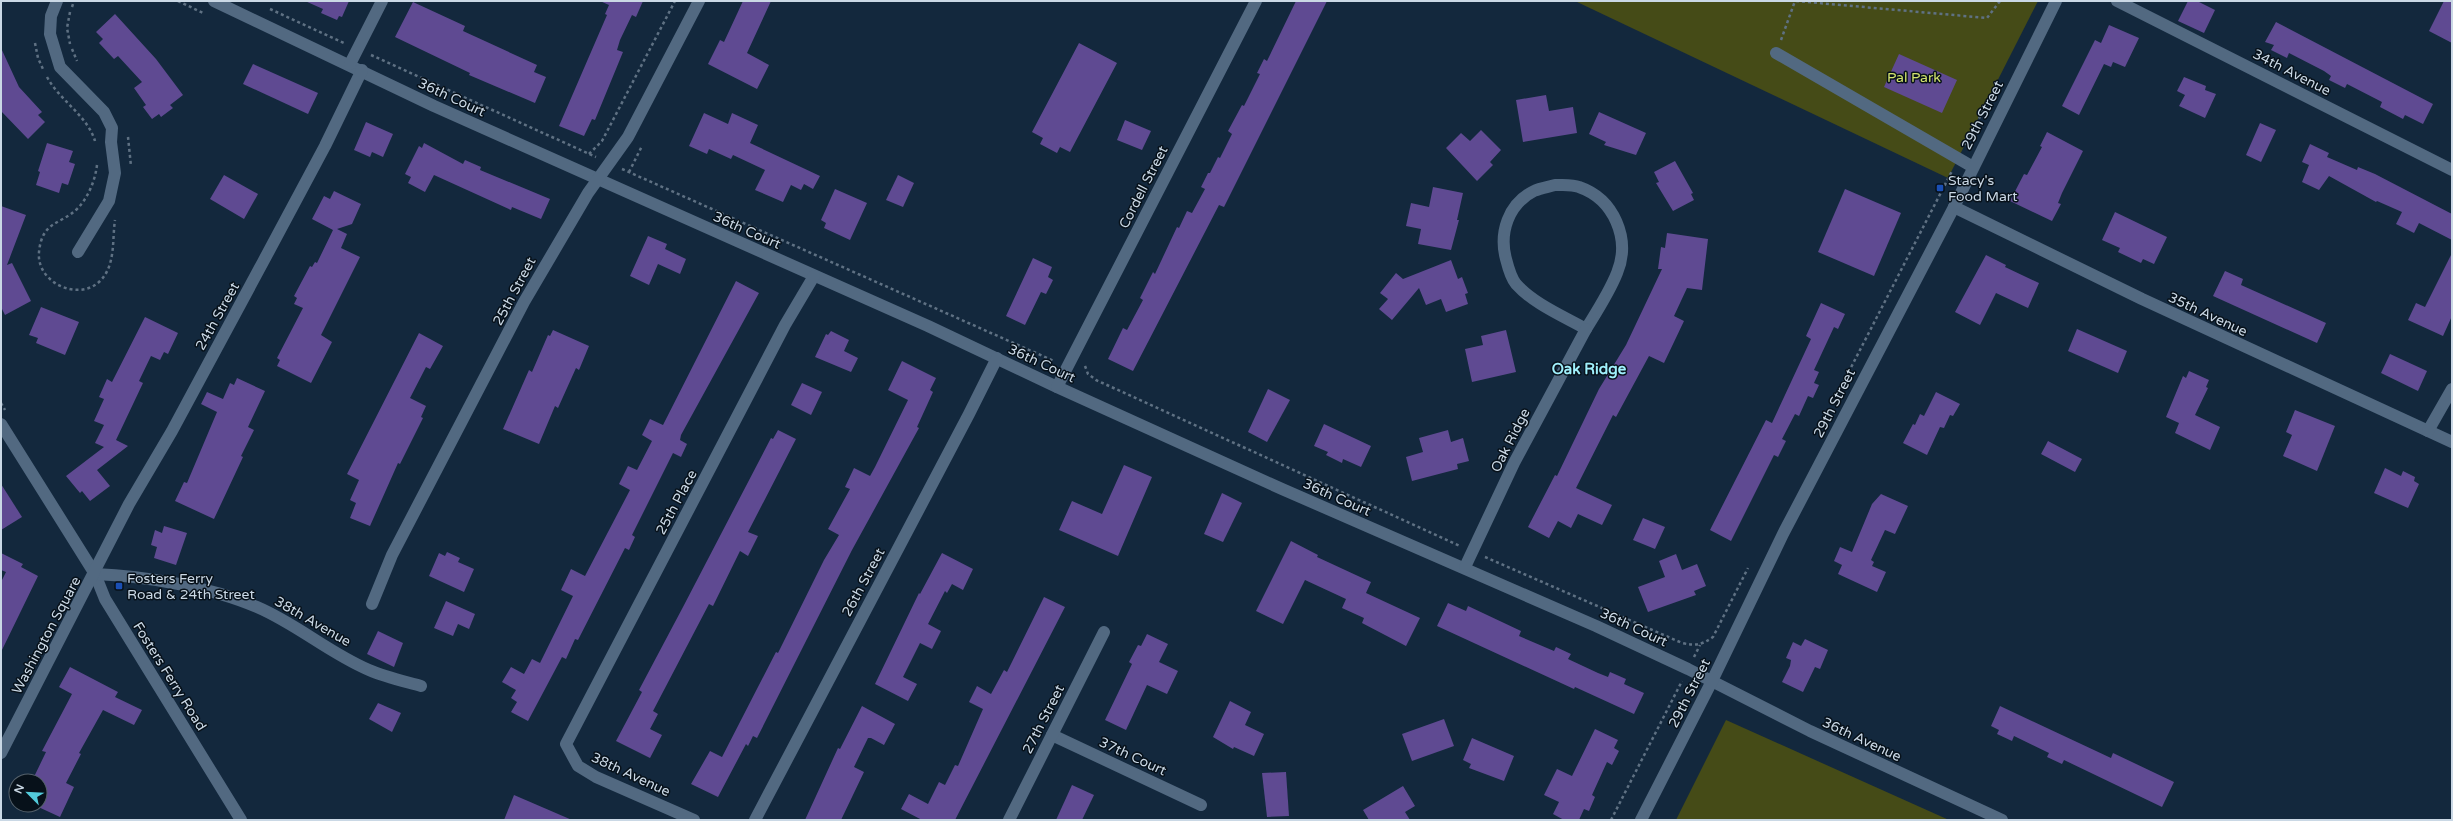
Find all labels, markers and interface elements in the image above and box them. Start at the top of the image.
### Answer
street label: 34th Avenue [2250,46,2334,99]
park label: Pal Park [1887,69,1941,86]
street label: 36th Court [415,74,489,121]
street label: 29th Street [1958,77,2007,153]
street label: Cordell Street [1115,142,1172,231]
place label: Stacy's Food Mart [1948,172,2018,205]
marker: Stacy's Food Mart [1935,183,1945,193]
street label: 36th Court [710,208,784,253]
street label: 25th Street [489,254,540,328]
street label: 24th Street [192,279,243,353]
street label: 35th Avenue [2166,289,2250,340]
street label: 36th Court [1005,340,1079,387]
district label: Oak Ridge [1552,360,1627,379]
street label: 29th Street [1810,365,1859,441]
street label: Oak Ridge [1487,405,1534,475]
street label: 25th Place [652,467,701,538]
street label: 36th Court [1300,475,1374,520]
street label: 26th Street [838,545,889,619]
place label: Fosters Ferry Road & 24th Street [127,570,255,603]
street label: Washington Square [8,574,85,697]
marker: Fosters Ferry Road & 24th Street [114,581,124,591]
street label: 38th Avenue [272,593,354,650]
street label: 36th Court [1597,604,1671,651]
street label: Fosters Ferry Road [129,619,210,734]
street label: 29th Street [1665,655,1714,731]
street label: 27th Street [1019,681,1068,757]
street label: 36th Avenue [1820,714,1904,765]
street label: 37th Court [1096,733,1170,780]
street label: 38th Avenue [589,749,673,800]
north arrow [8,773,48,813]
text: N [12,782,27,796]

